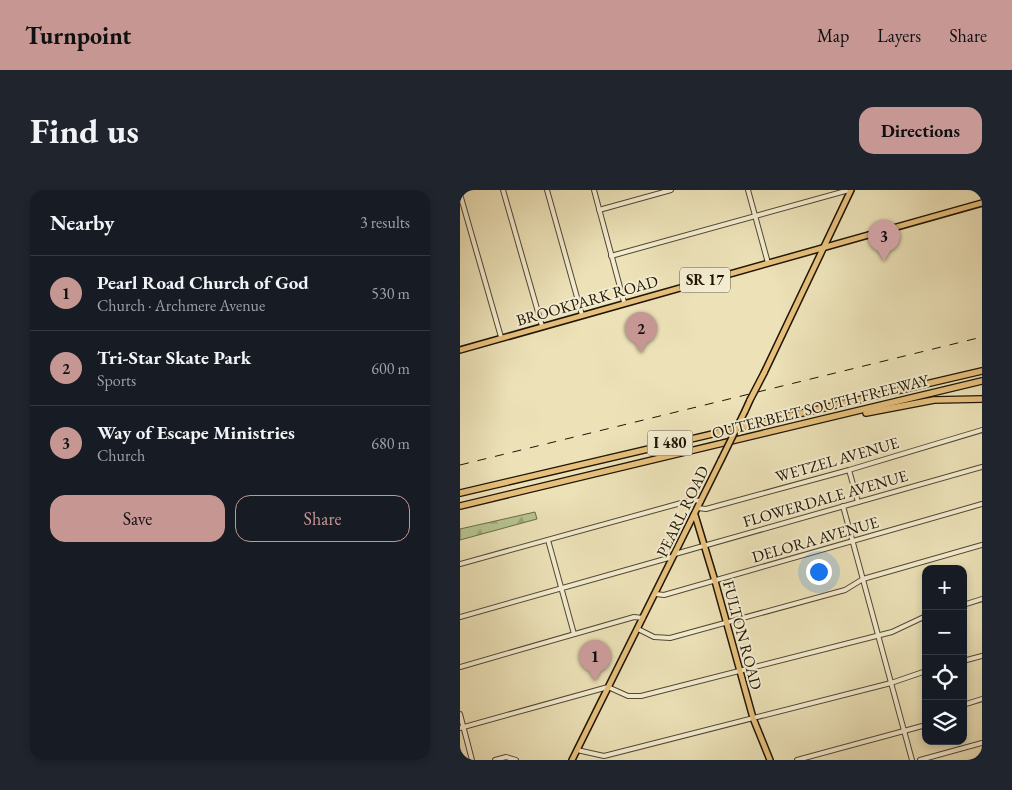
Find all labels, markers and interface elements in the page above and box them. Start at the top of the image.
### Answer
text: Turnpoint [25,20,131,51]
text: Map [817,24,849,47]
text: Layers [877,24,921,47]
text: Share [949,24,987,47]
button: Directions [859,107,982,154]
text: Find us [30,108,139,153]
text: Nearby [50,209,114,236]
text: 3 results [360,212,410,233]
pin: 3 [868,220,900,261]
road number: SR 17 [680,268,730,292]
text: Pearl Road Church of God [97,270,309,295]
street label: BROOKPARK ROAD [514,270,660,331]
text: 1 [62,283,70,304]
text: 530 m [371,283,410,304]
text: Church · Archmere Avenue [97,295,265,316]
pin: 2 [625,312,657,353]
text: Tri-Star Skate Park [97,345,251,370]
text: 2 [62,358,70,379]
text: 600 m [371,358,410,379]
street label: OUTERBELT SOUTH FREEWAY [710,369,931,444]
text: Sports [97,370,136,391]
text: Way of Escape Ministries [97,420,295,445]
road number: I 480 [648,430,692,456]
street label: WETZEL AVENUE [773,432,901,487]
text: 3 [62,433,70,454]
text: 680 m [371,433,410,454]
text: Church [97,445,145,466]
street label: PEARL ROAD [651,462,714,560]
street label: FLOWERDALE AVENUE [740,465,910,532]
button: Save [50,495,225,542]
button: Share [235,495,410,542]
street label: DELORA AVENUE [749,511,881,568]
your location [806,559,832,585]
map controls [922,565,967,745]
button: + [922,565,967,610]
street label: FULTON ROAD [718,578,767,692]
button: − [922,610,967,655]
pin: 1 [579,640,611,681]
button: locate [922,655,967,700]
button: layers [922,700,967,745]

